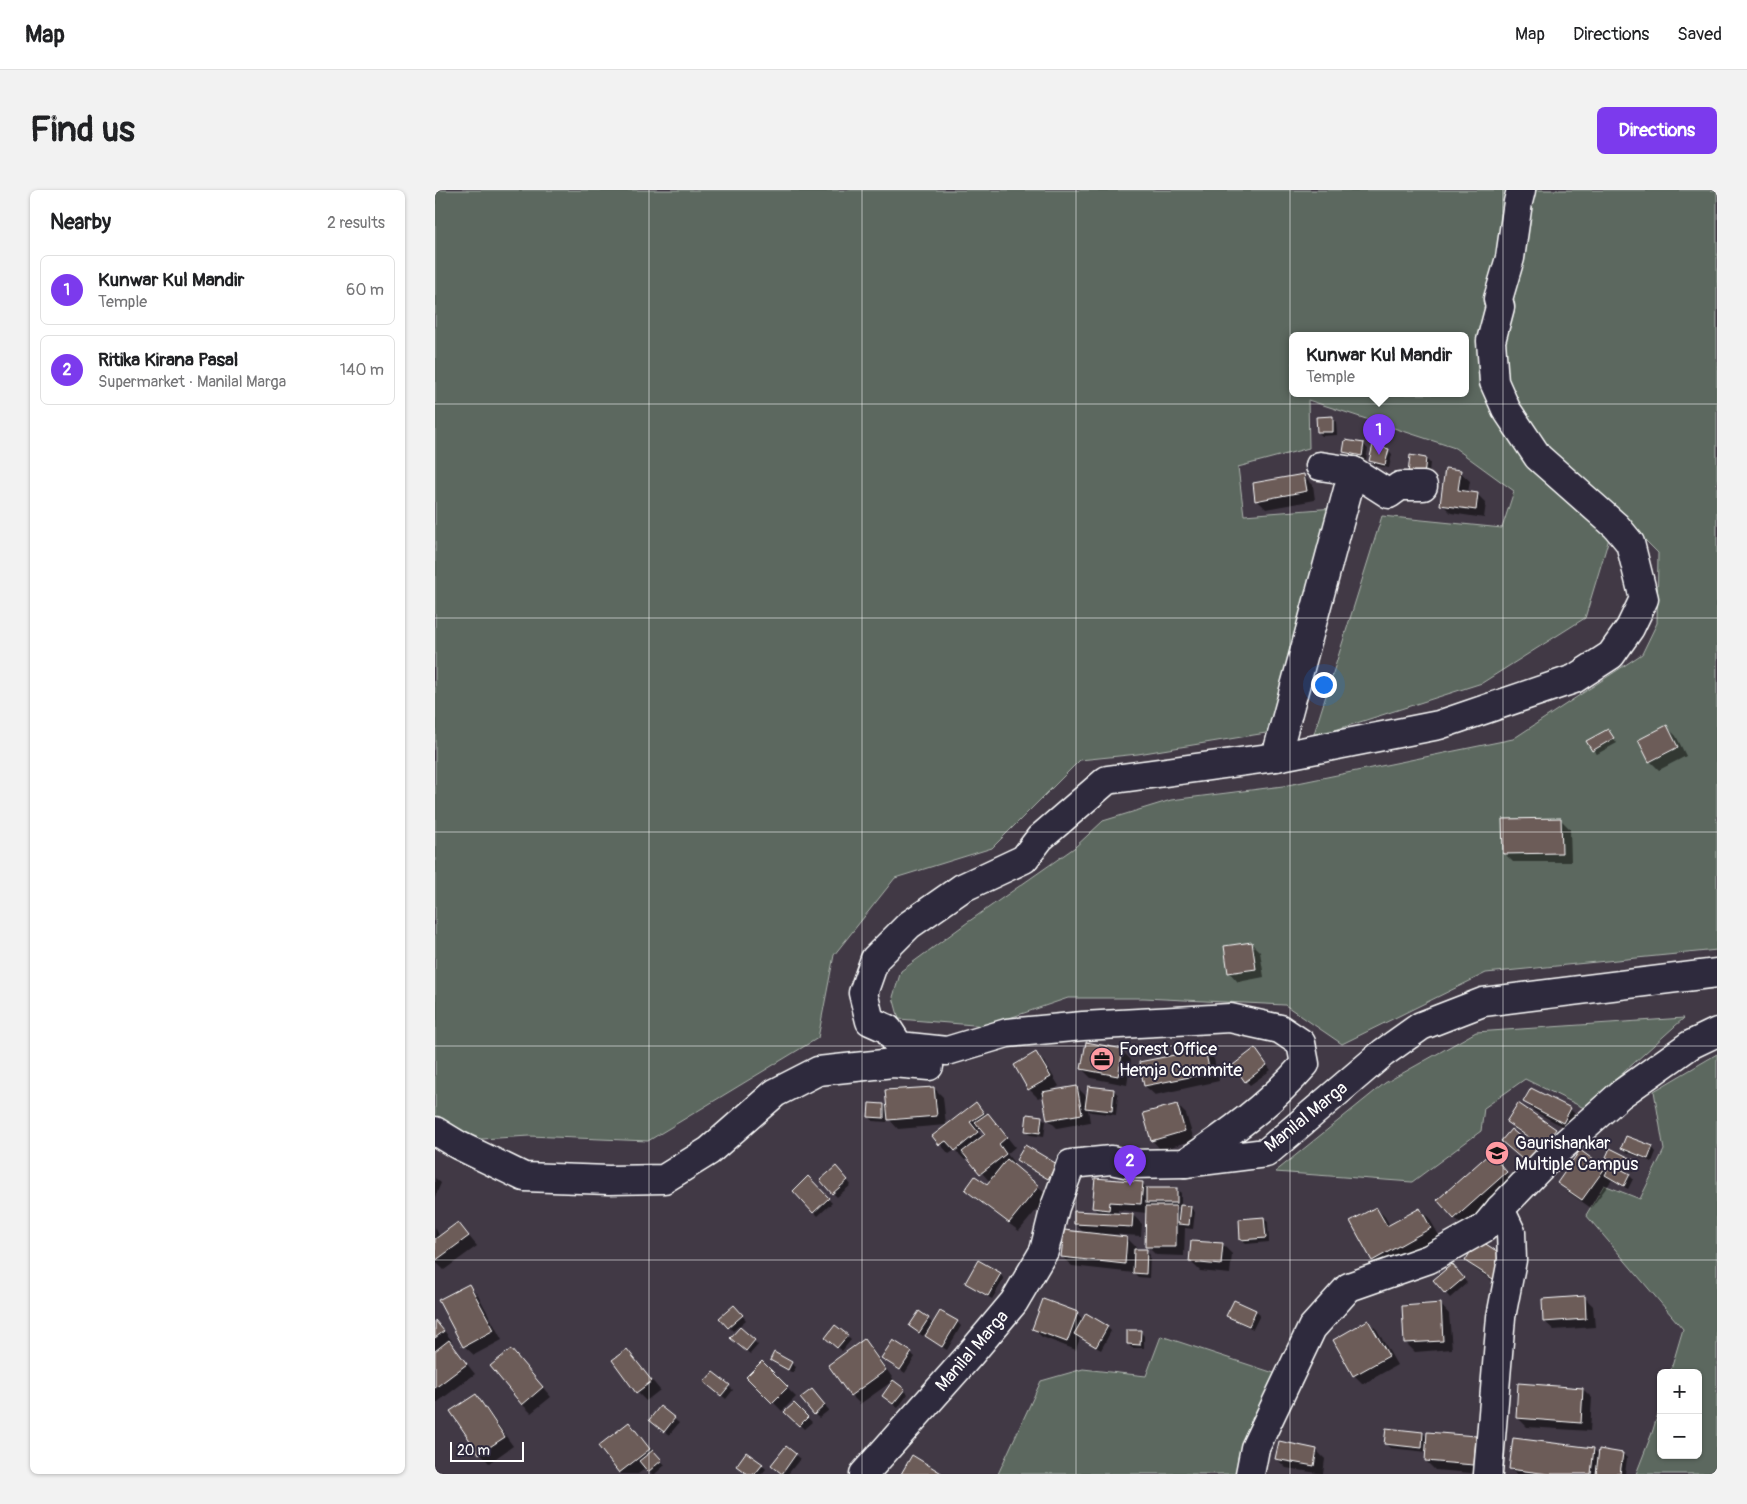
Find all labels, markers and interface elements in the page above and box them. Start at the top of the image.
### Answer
text: Map [25,20,65,49]
text: Map [1515,23,1545,46]
text: Directions [1573,23,1649,46]
text: Saved [1677,23,1722,46]
button: Directions [1597,107,1717,154]
text: Find us [30,108,135,152]
text: Nearby [50,209,111,236]
text: 2 results [327,213,385,233]
text: Kunwar Kul Mandir [98,268,244,292]
text: 1 [64,280,70,300]
text: 60 m [346,280,384,300]
text: Temple [98,292,147,312]
popup [1289,332,1469,397]
text: Kunwar Kul Mandir [1306,343,1452,367]
text: Ritika Kirana Pasal [98,348,238,372]
text: 2 [63,360,71,380]
text: 140 m [340,360,384,380]
text: Temple [1306,367,1355,387]
text: Supermarket · Manilal Marga [98,372,286,392]
pin: 1 [1363,414,1395,455]
your location [1311,672,1337,698]
place label: Forest Office Hemja Commite [1119,1038,1242,1082]
office icon: Forest Office Hemja Commite [1089,1046,1115,1072]
street label: Manilal Marga [1260,1077,1352,1157]
place label: Gaurishankar Multiple Campus [1515,1132,1638,1176]
school or university icon: Gaurishankar Multiple Campus [1484,1140,1510,1166]
pin: 2 [1114,1145,1146,1186]
street label: Manilal Marga [930,1306,1014,1396]
map controls [1657,1369,1702,1459]
button: + [1657,1369,1702,1414]
button: − [1657,1414,1702,1459]
scale bar [450,1439,524,1462]
text: 20 m [457,1442,490,1459]

